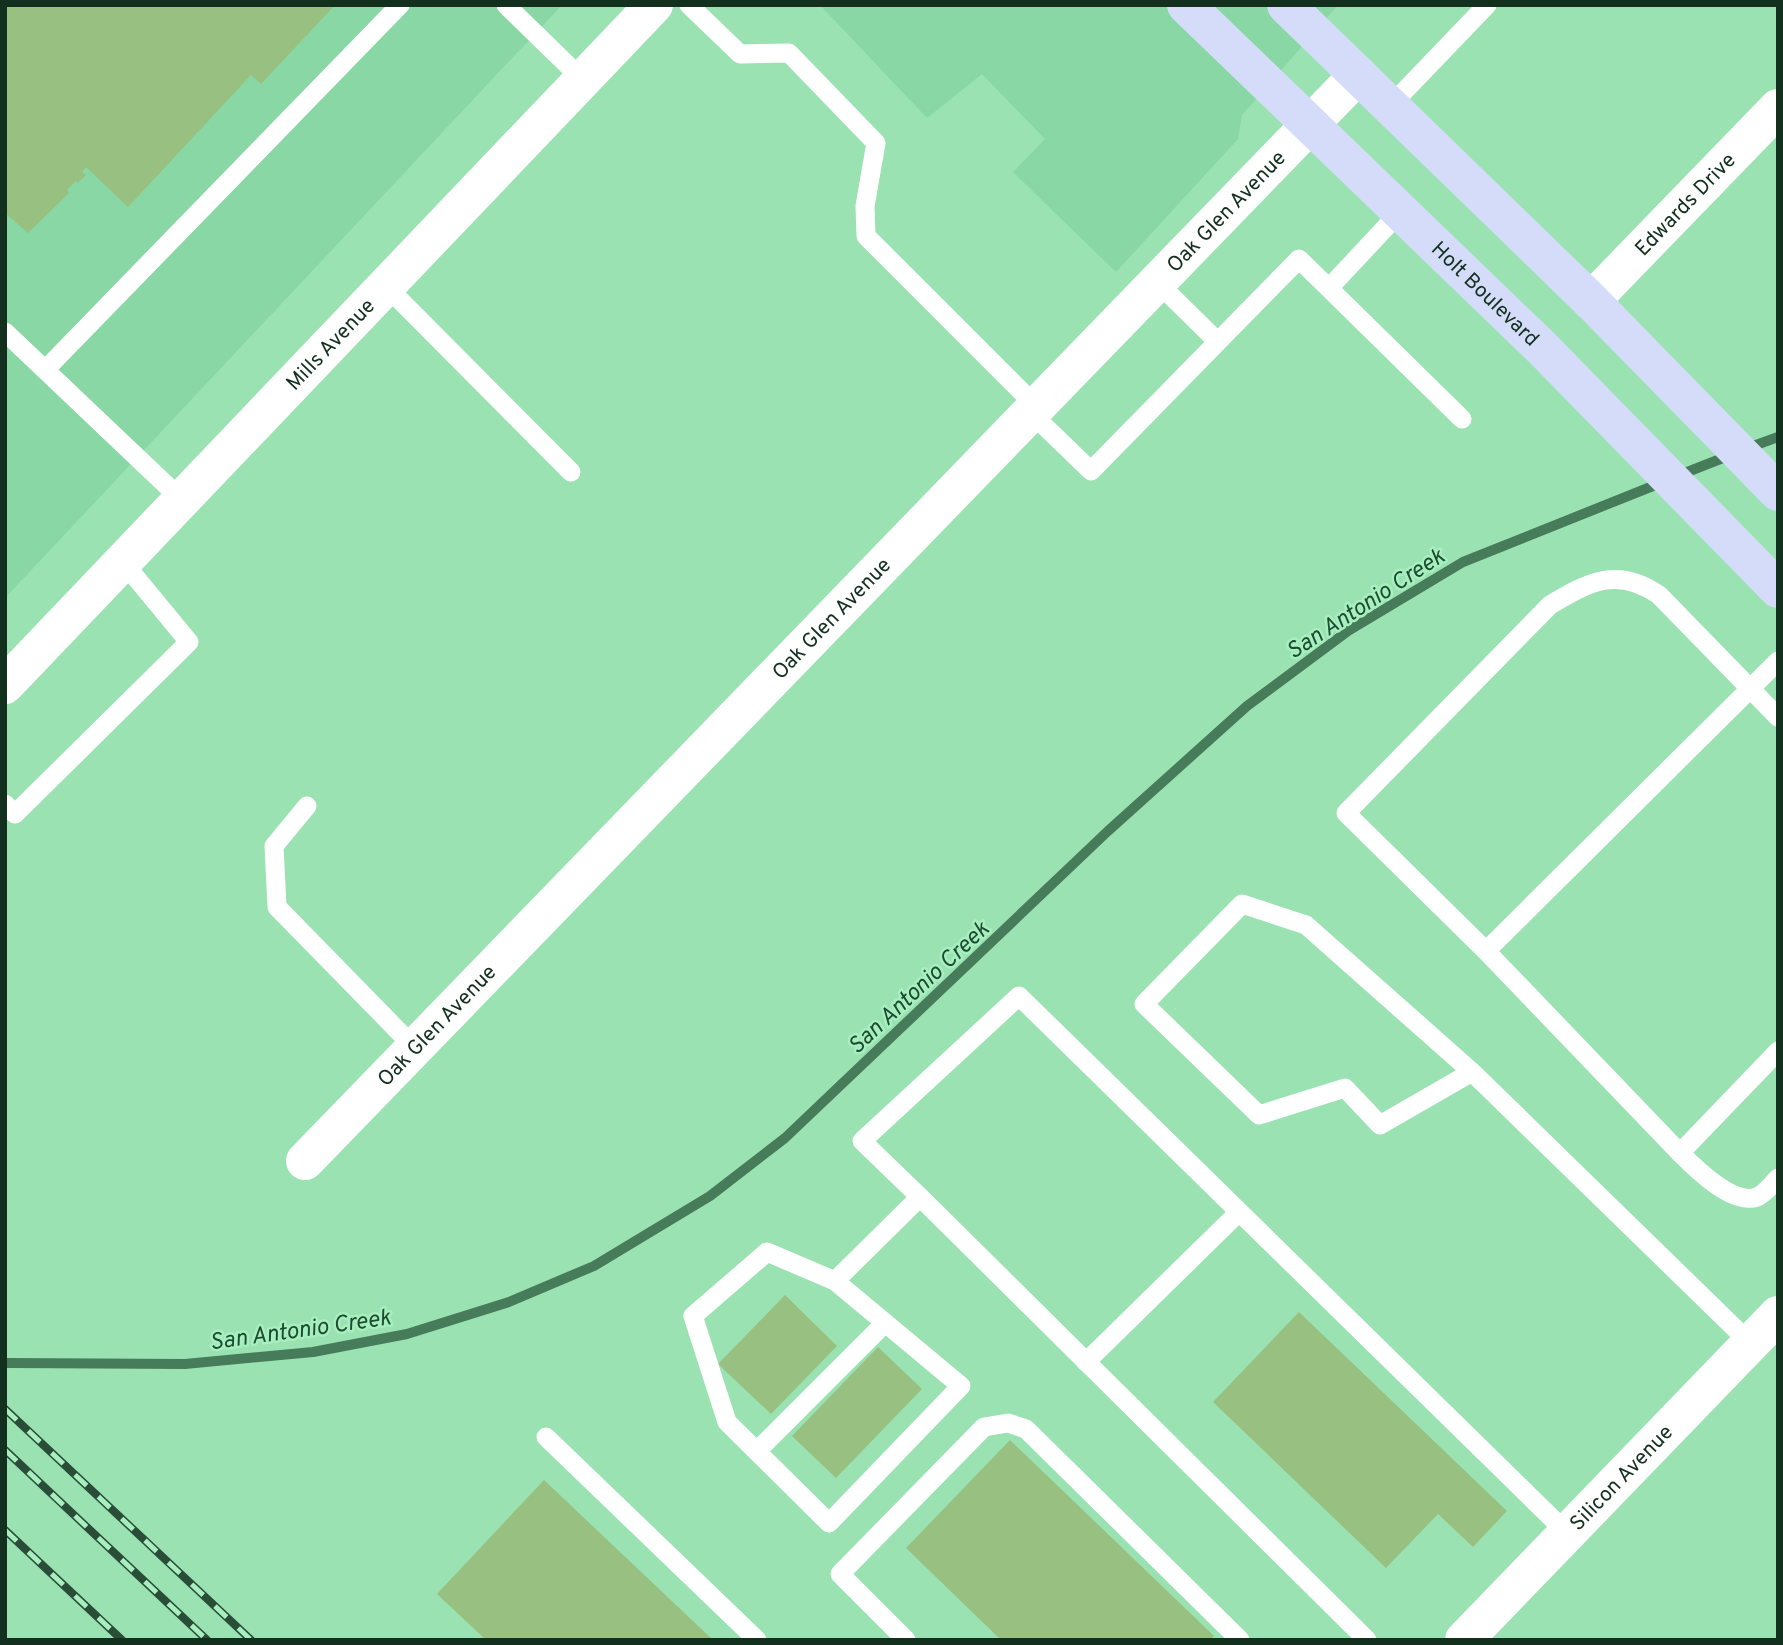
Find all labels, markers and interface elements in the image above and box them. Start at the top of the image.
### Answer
street label: Oak Glen Avenue [1162,145,1292,279]
street label: Edwards Drive [1630,148,1742,263]
street label: Holt Boulevard [1425,236,1544,353]
street label: Mills Avenue [281,293,382,397]
water label: San Antonio Creek [1282,543,1451,667]
street label: Oak Glen Avenue [767,553,898,686]
water label: San Antonio Creek [843,916,997,1062]
street label: Oak Glen Avenue [372,960,503,1093]
water label: San Antonio Creek [208,1304,393,1359]
street label: Silicon Avenue [1565,1420,1680,1537]

